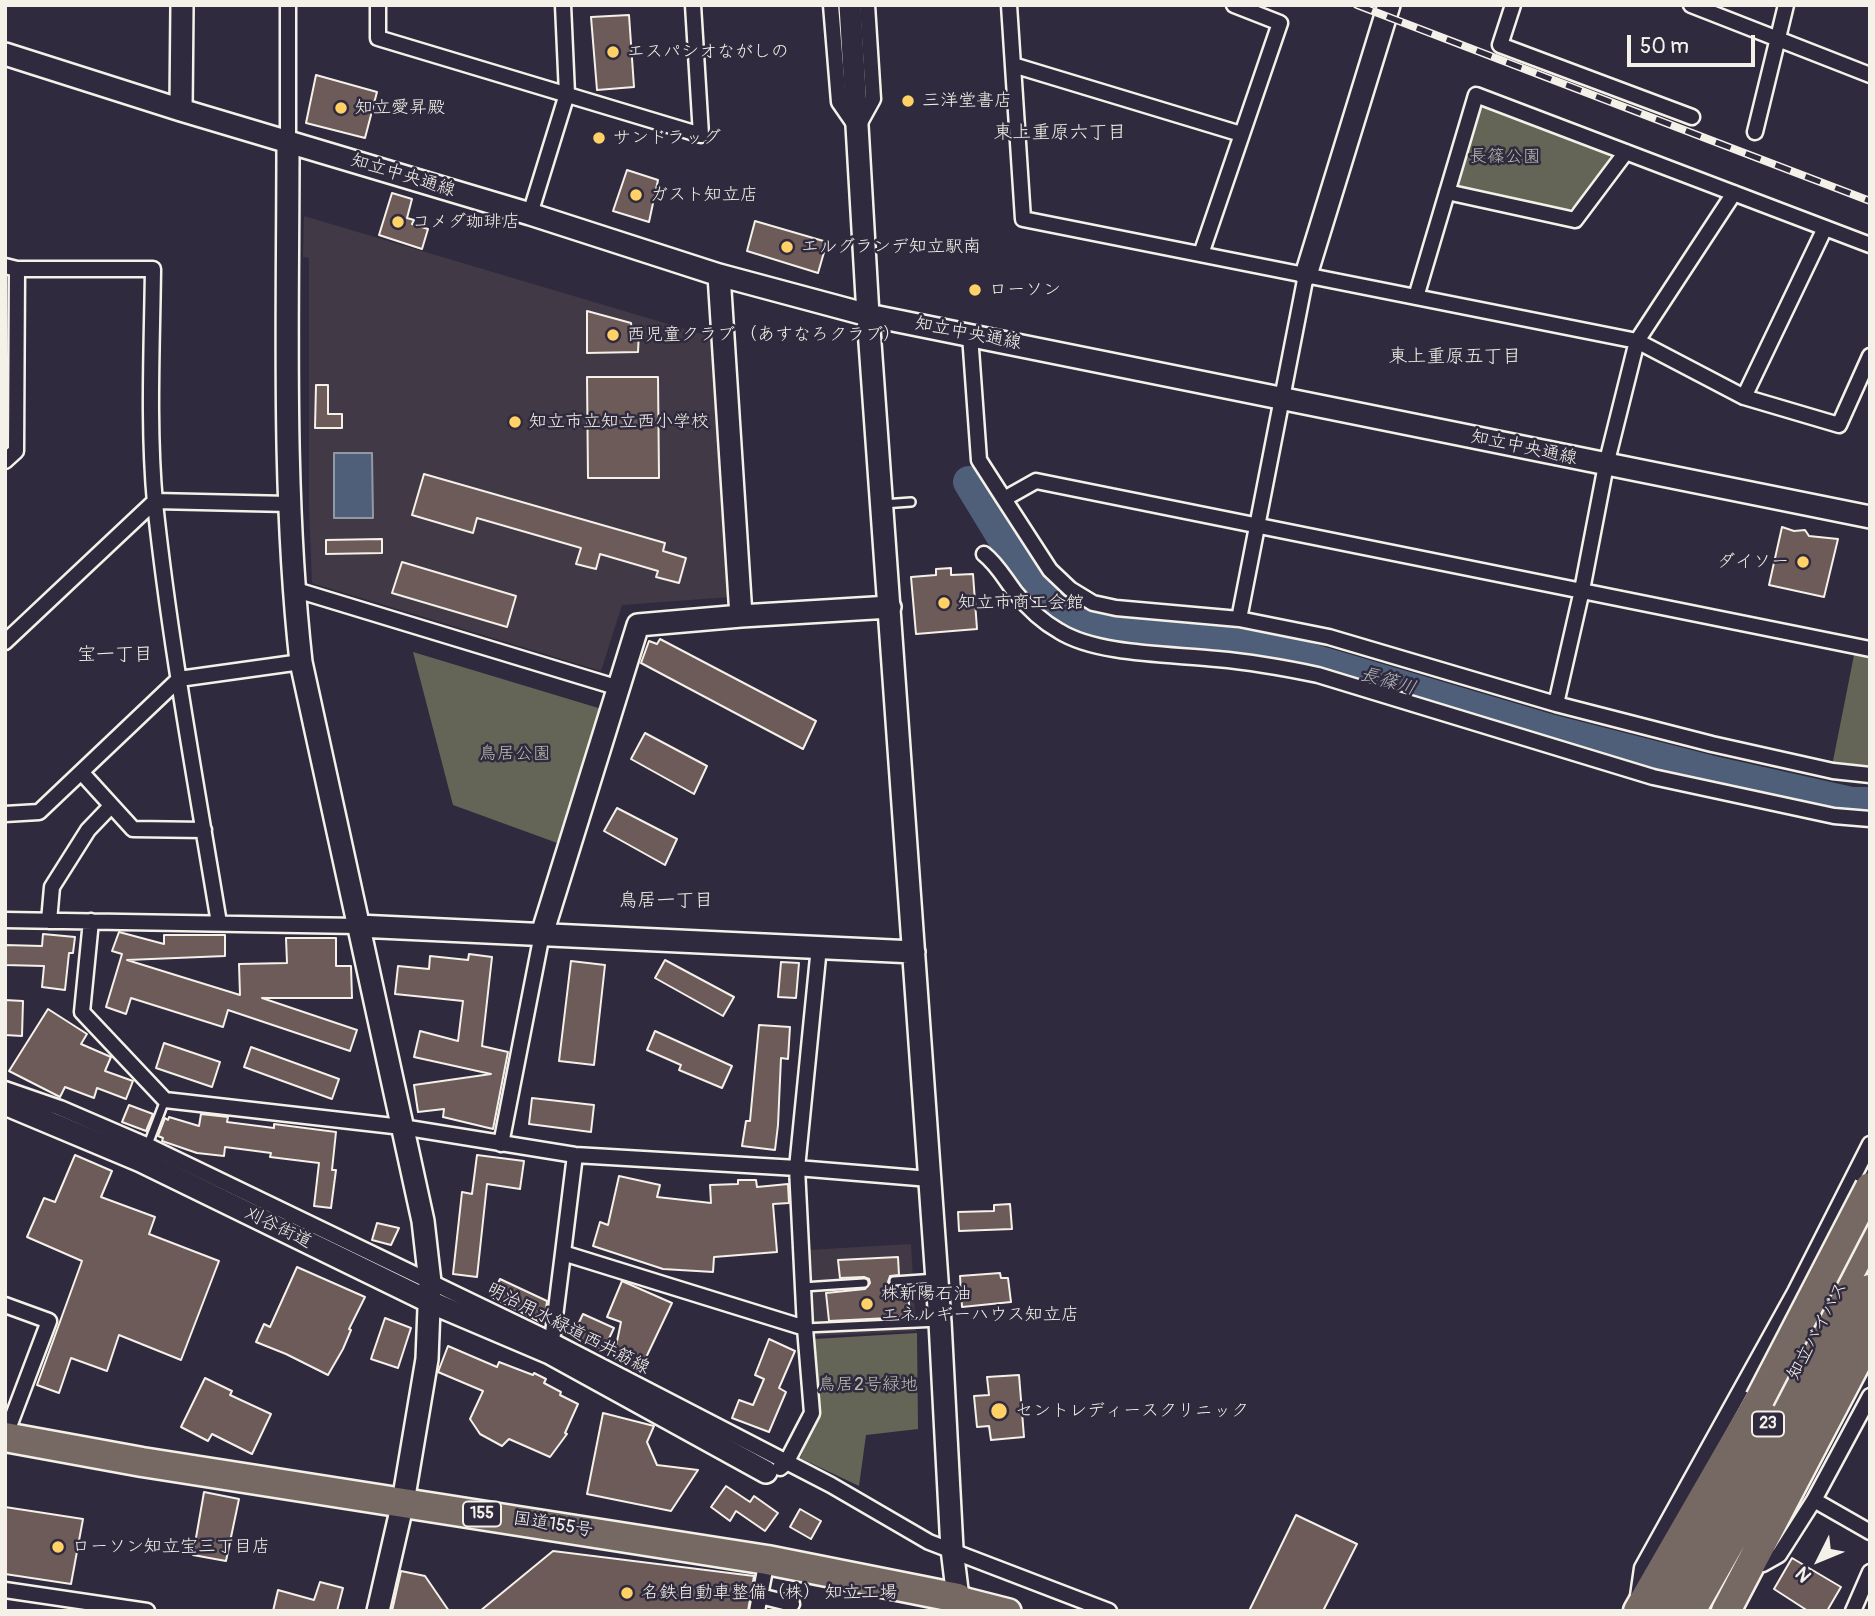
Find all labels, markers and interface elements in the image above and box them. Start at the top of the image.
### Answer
scale bar [1630,21,1758,65]
text: 50 m [1640,33,1689,60]
place label: エスパシオながしの [627,41,789,63]
marker: エスパシオながしの [605,44,621,60]
place label: 三洋堂書店 [922,90,1012,112]
marker: 三洋堂書店 [900,93,916,109]
place label: 知立愛昇殿 [355,97,445,119]
marker: 知立愛昇殿 [333,100,349,116]
district label: 東上重原六丁目 [994,122,1126,144]
place label: サンドラッグ [613,127,721,149]
marker: サンドラッグ [591,130,607,146]
park label: 長篠公園 [1469,146,1541,168]
street label: 知立中央通線 [348,150,458,202]
place label: ガスト知立店 [650,184,758,206]
marker: ガスト知立店 [628,187,644,203]
place label: コメダ珈琲店 [412,211,520,233]
marker: コメダ珈琲店 [390,214,406,230]
place label: エルグランデ知立駅南 [801,236,981,258]
marker: エルグランデ知立駅南 [779,239,795,255]
place label: ローソン [989,279,1061,301]
marker: ローソン [967,282,983,298]
street label: 知立中央通線 [913,313,1023,355]
place label: 西児童クラブ （あすなろクラブ） [627,324,901,346]
marker: 西児童クラブ （あすなろクラブ） [605,327,621,343]
district label: 東上重原五丁目 [1389,346,1521,368]
place label: 知立市立知立西小学校 [529,411,709,433]
marker: 知立市立知立西小学校 [507,414,523,430]
street label: 知立中央通線 [1469,426,1579,470]
place label: ダイソー [1717,551,1789,573]
marker: ダイソー [1795,554,1811,570]
place label: 知立市商工会館 [958,592,1084,614]
marker: 知立市商工会館 [936,595,952,611]
district label: 宝一丁目 [77,644,153,666]
water label: 長篠川 [1357,663,1419,701]
park label: 鳥居公園 [479,743,551,765]
district label: 鳥居一丁目 [619,890,713,912]
street label: 刈谷街道 [241,1203,315,1253]
street label: 知立バイパス [1783,1278,1853,1384]
street label: 明治用水緑道西井筋線 [483,1279,653,1379]
place label: 株新陽石油 エネルギーハウス知立店 [881,1283,1079,1326]
marker: 株新陽石油 エネルギーハウス知立店 [859,1296,875,1312]
park label: 鳥居2号緑地 [818,1374,918,1396]
place label: セントレディースクリニック [1015,1400,1249,1422]
marker: セントレディースクリニック [989,1401,1009,1421]
road number: 23 [1752,1412,1784,1436]
road number: 155 [463,1502,501,1526]
street label: 国道155号 [512,1508,594,1542]
north arrow [1784,1525,1854,1595]
place label: ローソン知立宝三丁目店 [72,1536,270,1558]
marker: ローソン知立宝三丁目店 [50,1539,66,1555]
text: N [1790,1561,1817,1587]
place label: 名鉄自動車整備（株） 知立工場 [641,1582,897,1604]
marker: 名鉄自動車整備（株） 知立工場 [619,1585,635,1601]

